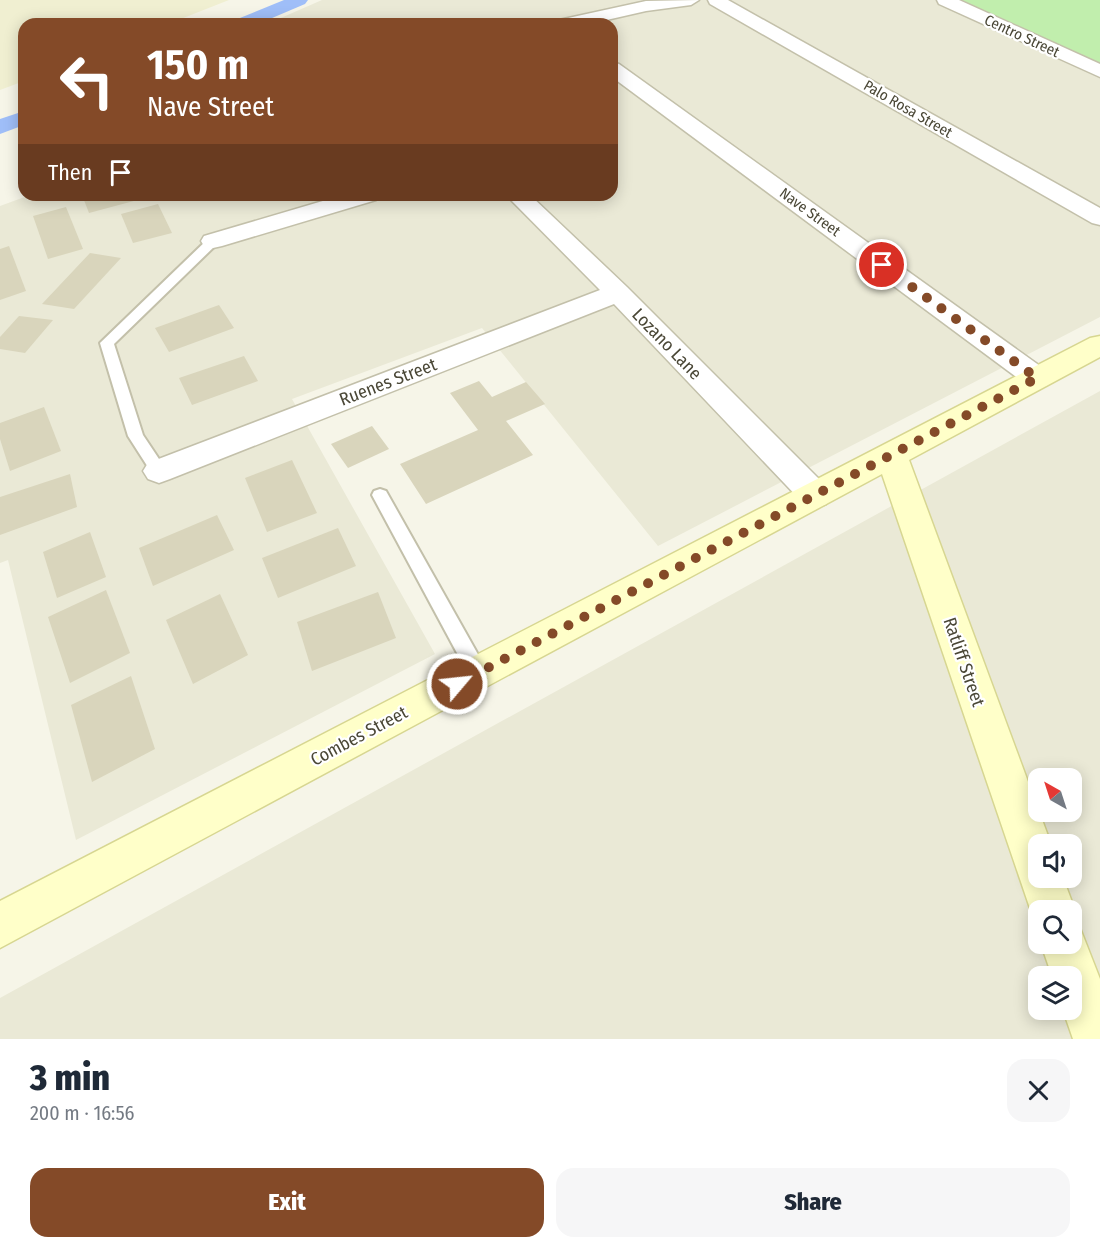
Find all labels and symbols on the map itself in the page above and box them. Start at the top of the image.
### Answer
street label: Centro Street [982,11,1062,61]
street label: Palo Rosa Street [860,76,956,142]
street label: Nave Street [776,184,844,240]
pin [856,239,907,290]
street label: Lozano Lane [628,304,707,384]
street label: Ruenes Street [336,353,440,411]
street label: Ratliff Street [938,614,990,710]
position arrow [425,652,489,716]
street label: Combes Street [307,701,411,771]
north arrow [1028,768,1082,822]

